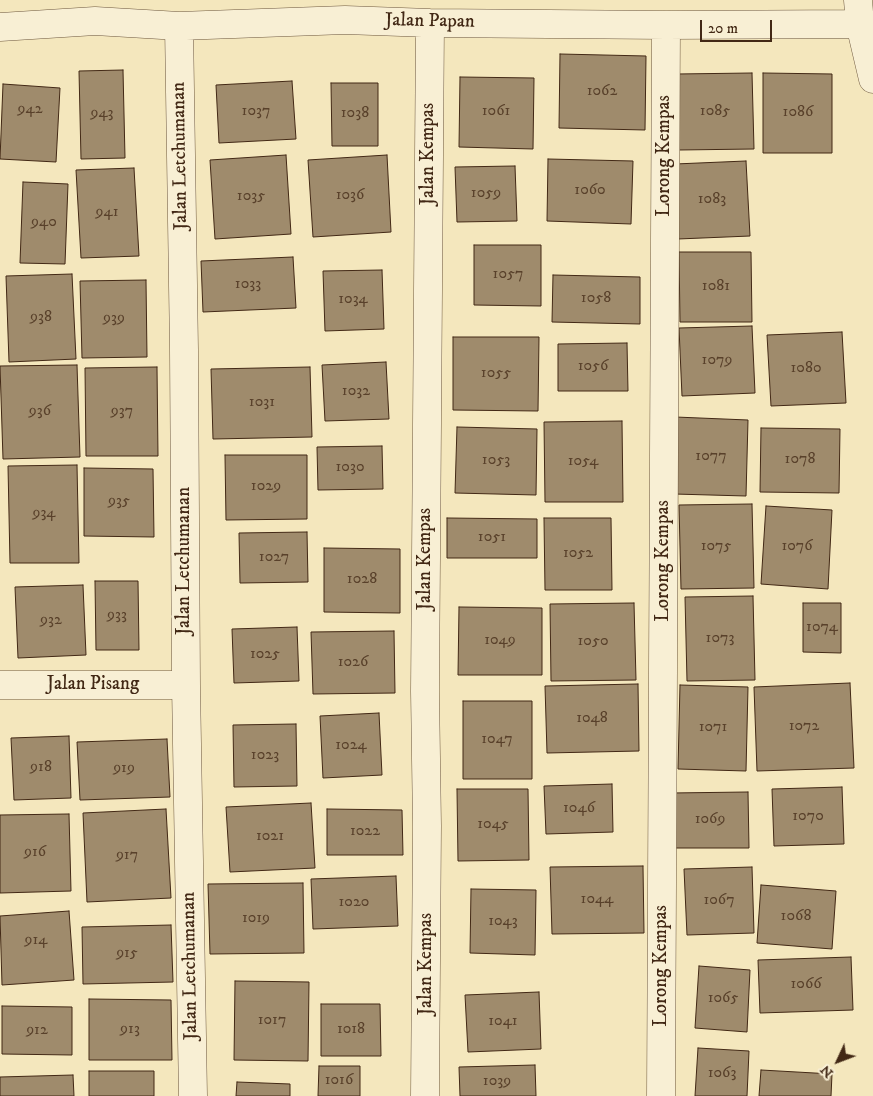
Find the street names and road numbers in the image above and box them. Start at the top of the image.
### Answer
street label: Jalan Papan [385,10,475,34]
street label: Jalan Letchumanan [168,82,194,230]
street label: Lorong Kempas [654,95,676,217]
street label: Jalan Kempas [418,103,440,205]
street label: Jalan Letchumanan [174,487,196,635]
street label: Lorong Kempas [653,500,675,622]
street label: Jalan Kempas [415,508,437,610]
street label: Jalan Pisang [47,674,139,696]
street label: Jalan Letchumanan [178,892,204,1040]
street label: Lorong Kempas [651,905,673,1027]
street label: Jalan Kempas [416,913,438,1015]

